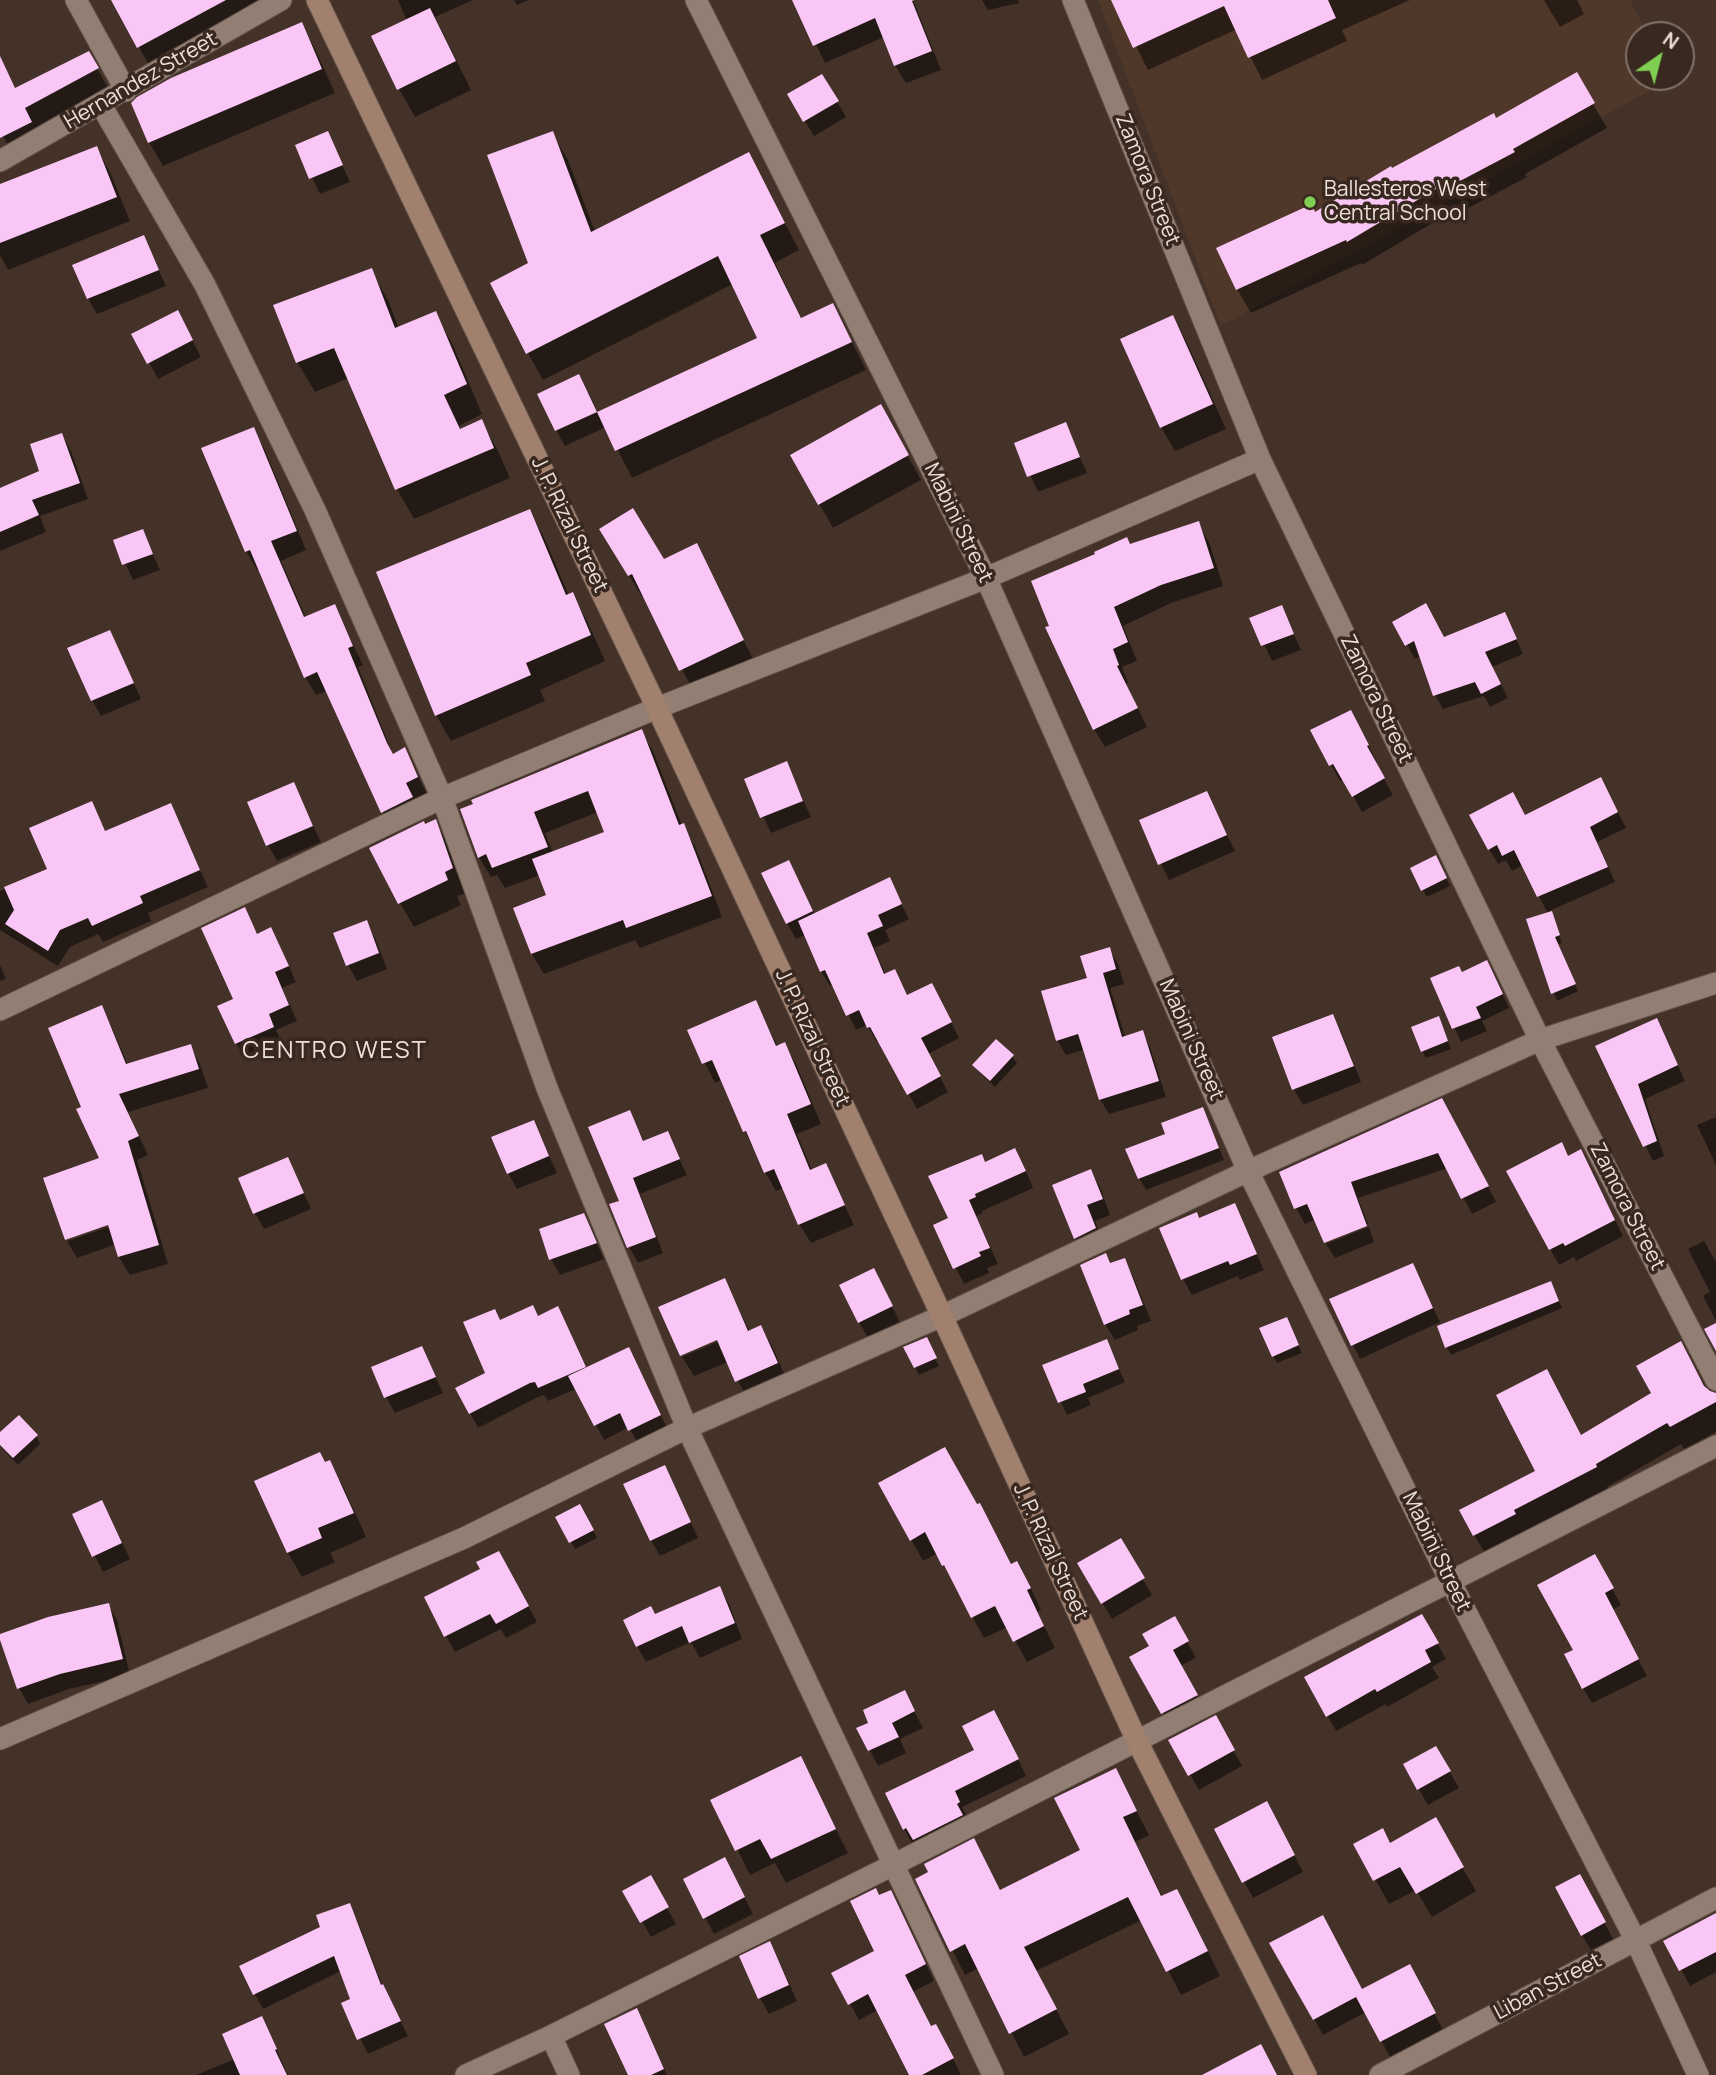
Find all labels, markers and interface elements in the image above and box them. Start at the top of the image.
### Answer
north arrow [1625,21,1695,91]
text: N [1658,26,1684,55]
street label: Hernandez Street [60,27,222,135]
street label: Zamora Street [1109,111,1185,249]
place label: Ballesteros West Central School [1324,177,1487,227]
marker: Ballesteros West Central School [1302,194,1318,210]
street label: J. P. Rizal Street [525,453,613,597]
street label: Mabini Street [918,459,998,587]
street label: Zamora Street [1334,631,1418,767]
street label: J. P. Rizal Street [769,966,855,1110]
street label: Mabini Street [1153,976,1229,1104]
district label: CENTRO WEST [244,1037,426,1065]
street label: Zamora Street [1584,1139,1670,1275]
street label: J. P. Rizal Street [1007,1480,1093,1624]
street label: Mabini Street [1396,1488,1476,1616]
street label: Liban Street [1490,1948,1606,2026]

